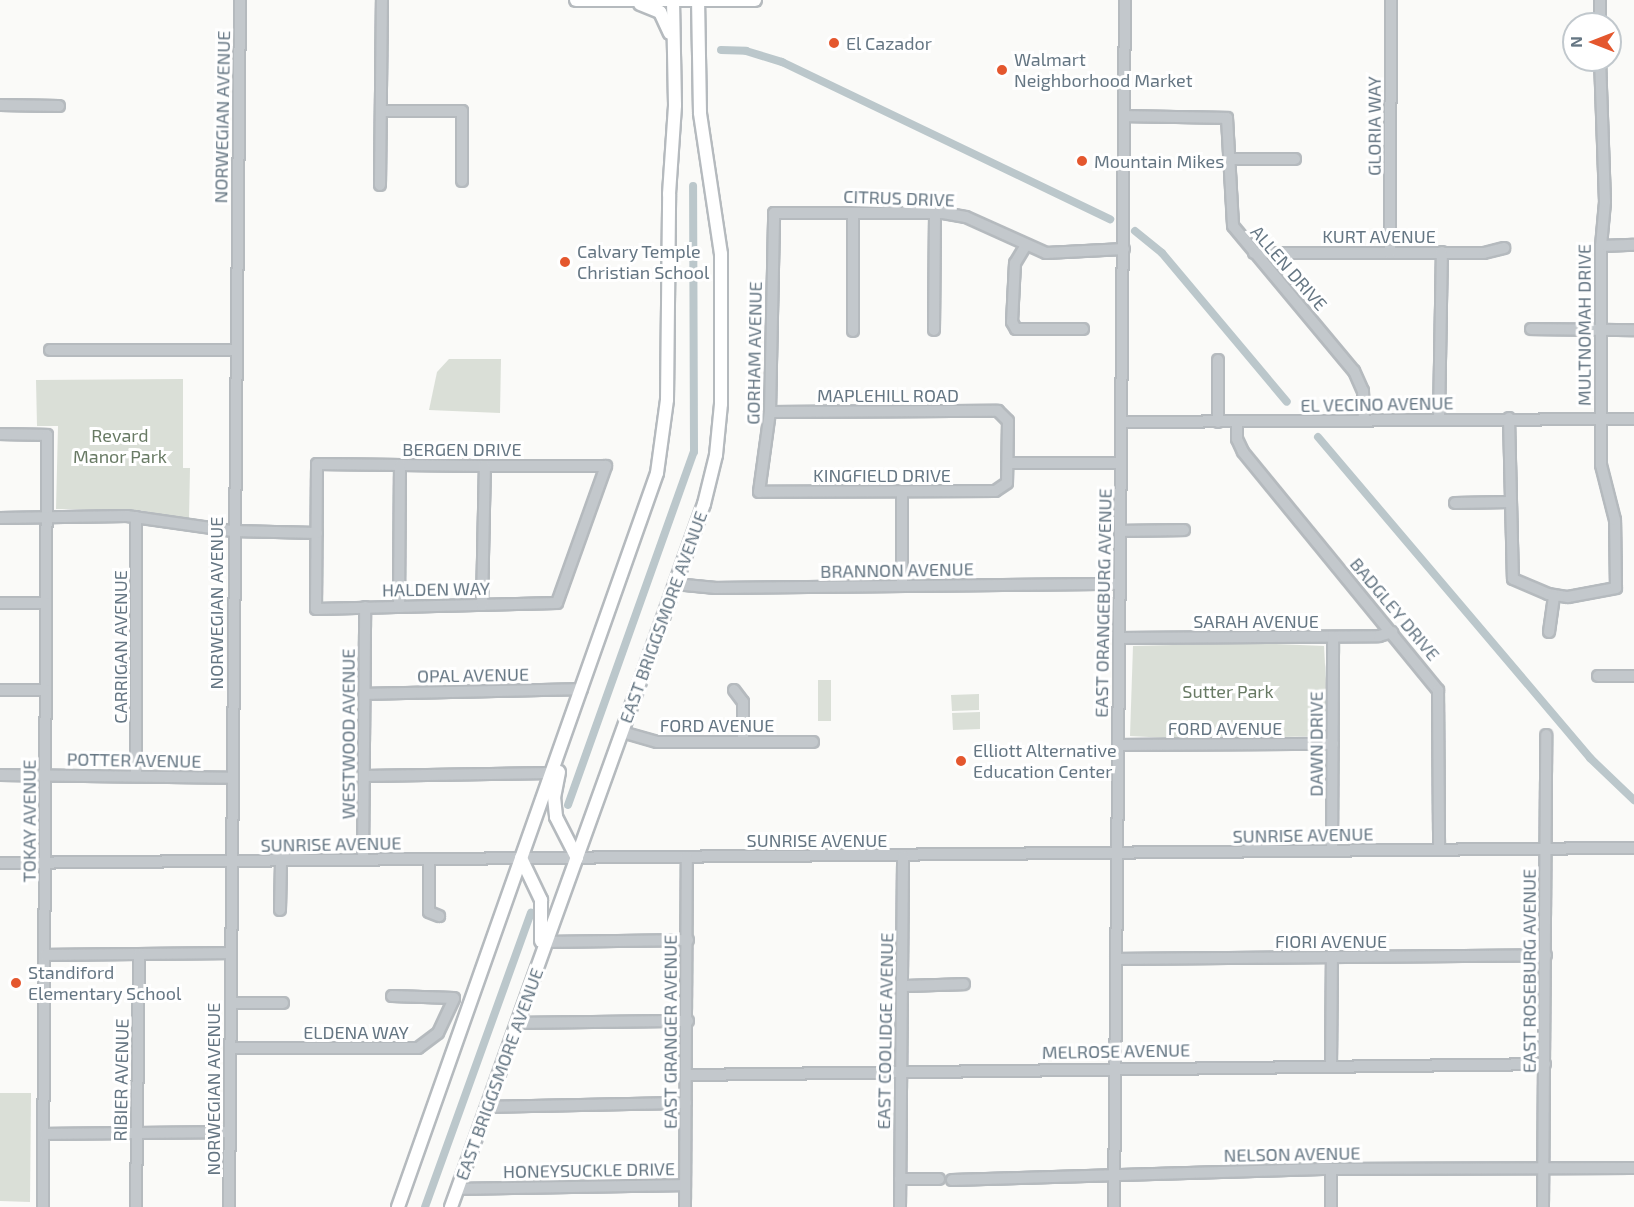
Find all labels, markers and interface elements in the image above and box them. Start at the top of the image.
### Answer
north arrow [1562,12,1622,72]
street label: NORWEGIAN AVENUE [210,30,234,204]
place label: El Cazador [846,32,932,54]
marker: El Cazador [827,36,841,50]
text: N [1566,36,1585,48]
place label: Walmart Neighborhood Market [1014,49,1193,92]
marker: Walmart Neighborhood Market [995,63,1009,77]
street label: GLORIA WAY [1363,76,1385,176]
place label: Mountain Mikes [1094,150,1224,172]
marker: Mountain Mikes [1075,154,1089,168]
street label: CITRUS DRIVE [843,185,955,211]
street label: ALLEN DRIVE [1246,221,1332,315]
street label: KURT AVENUE [1322,225,1436,247]
place label: Calvary Temple Christian School [577,241,709,284]
street label: MULTNOMAH DRIVE [1573,244,1595,406]
marker: Calvary Temple Christian School [558,255,572,269]
street label: GORHAM AVENUE [742,281,766,425]
street label: MAPLEHILL ROAD [817,384,959,406]
street label: EL VECINO AVENUE [1300,392,1454,416]
park label: Revard Manor Park [73,425,167,468]
street label: BERGEN DRIVE [402,438,522,460]
street label: KINGFIELD DRIVE [813,464,951,486]
street label: EAST ORANGEBURG AVENUE [1090,488,1116,718]
street label: EAST BRIGGSMORE AVENUE [614,508,712,726]
street label: NORWEGIAN AVENUE [205,516,227,690]
street label: BADGLEY DRIVE [1346,553,1444,665]
street label: BRANNON AVENUE [820,558,974,582]
street label: CARRIGAN AVENUE [109,570,131,724]
street label: HALDEN WAY [382,577,490,601]
street label: SARAH AVENUE [1193,610,1319,632]
street label: WESTWOOD AVENUE [337,648,359,820]
street label: OPAL AVENUE [416,663,530,687]
park label: Sutter Park [1182,680,1274,702]
street label: DAWN DRIVE [1305,691,1327,797]
street label: FORD AVENUE [659,714,775,736]
street label: FORD AVENUE [1167,717,1283,739]
place label: Elliott Alternative Education Center [973,740,1117,783]
street label: POTTER AVENUE [66,748,202,772]
marker: Elliott Alternative Education Center [954,754,968,768]
street label: TOKAY AVENUE [18,759,40,883]
street label: SUNRISE AVENUE [1232,823,1374,847]
street label: SUNRISE AVENUE [746,829,888,851]
street label: SUNRISE AVENUE [260,832,402,856]
street label: EAST ROSEBURG AVENUE [1518,868,1540,1074]
street label: FIORI AVENUE [1275,930,1387,952]
street label: EAST COOLIDGE AVENUE [872,932,898,1130]
street label: EAST GRANGER AVENUE [659,934,681,1130]
place label: Standiford Elementary School [28,962,182,1004]
street label: EAST BRIGGSMORE AVENUE [450,965,548,1183]
marker: Standiford Elementary School [9,976,23,990]
street label: NORWEGIAN AVENUE [202,1002,224,1176]
street label: RIBIER AVENUE [109,1018,133,1142]
street label: ELDENA WAY [303,1021,409,1043]
street label: MELROSE AVENUE [1041,1039,1191,1063]
street label: NELSON AVENUE [1223,1142,1361,1166]
street label: HONEYSUCKLE DRIVE [503,1158,675,1182]

